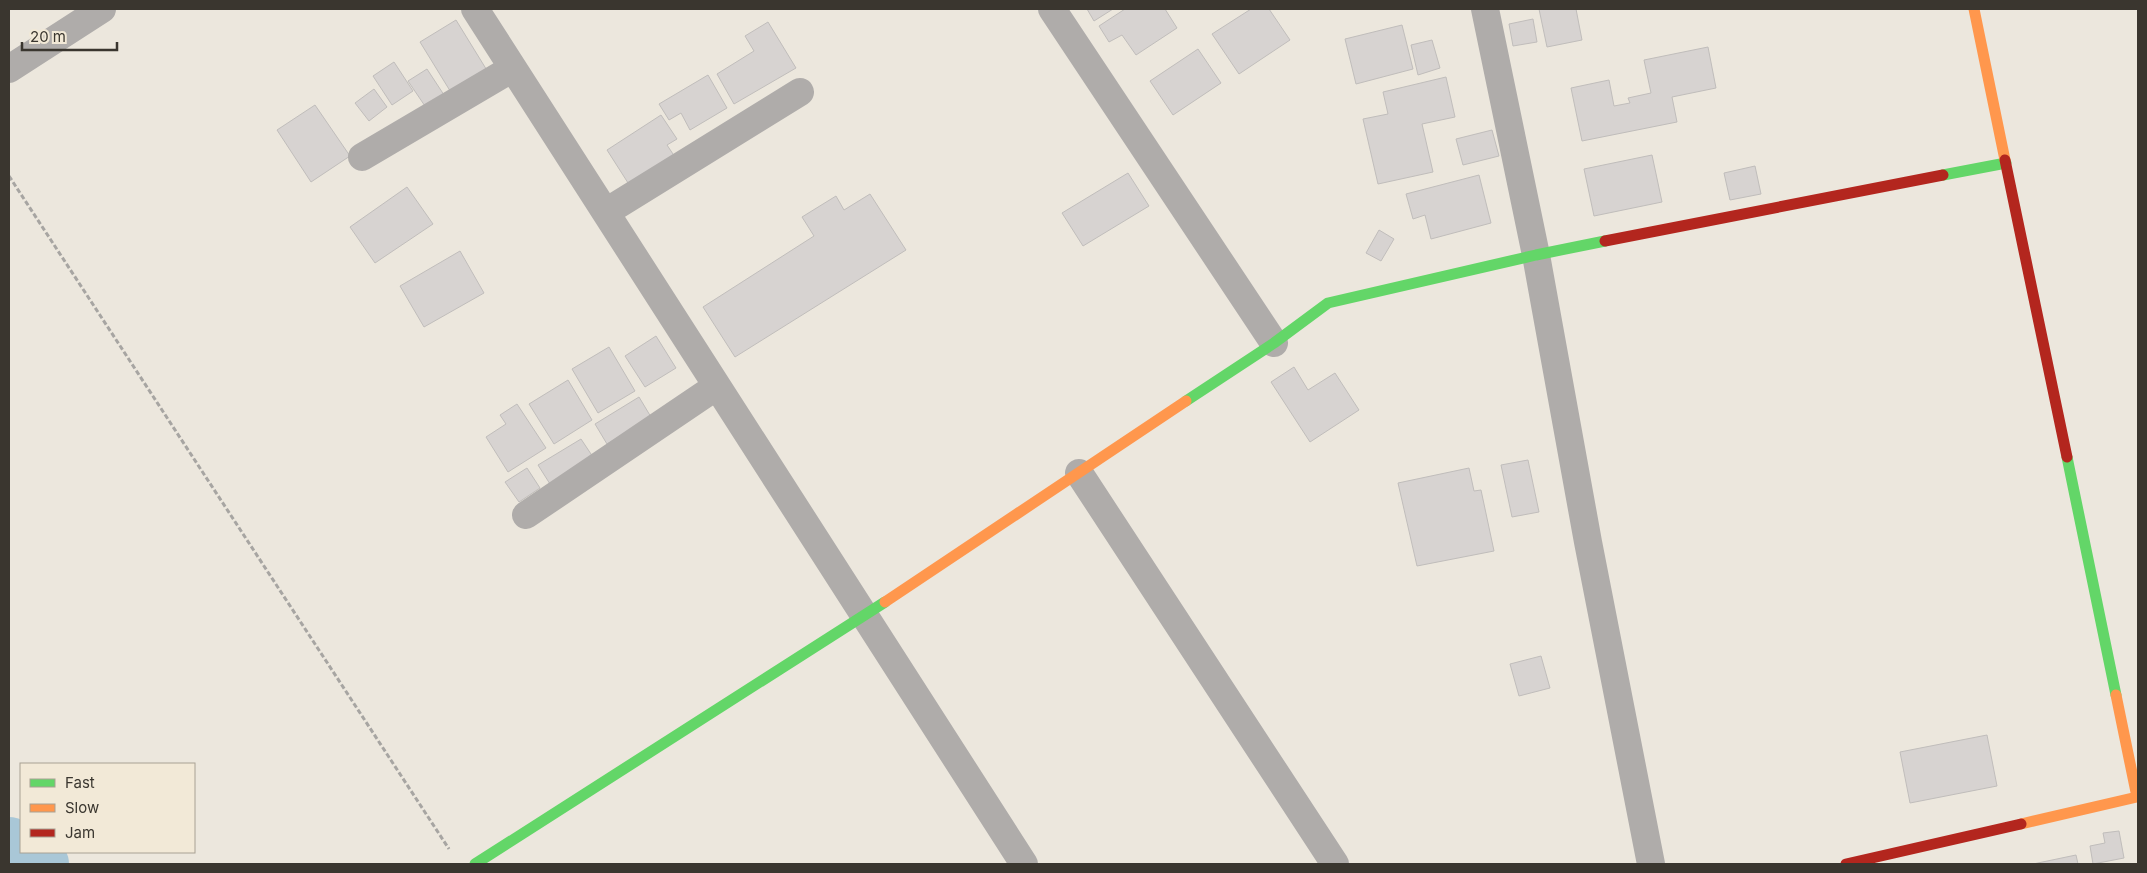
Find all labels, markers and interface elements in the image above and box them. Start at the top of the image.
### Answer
scale bar [22,20,118,52]
text: 20 m [30,27,66,46]
legend [20,763,195,853]
text: Fast [65,773,95,792]
text: Slow [65,798,99,817]
text: Jam [65,823,95,842]

